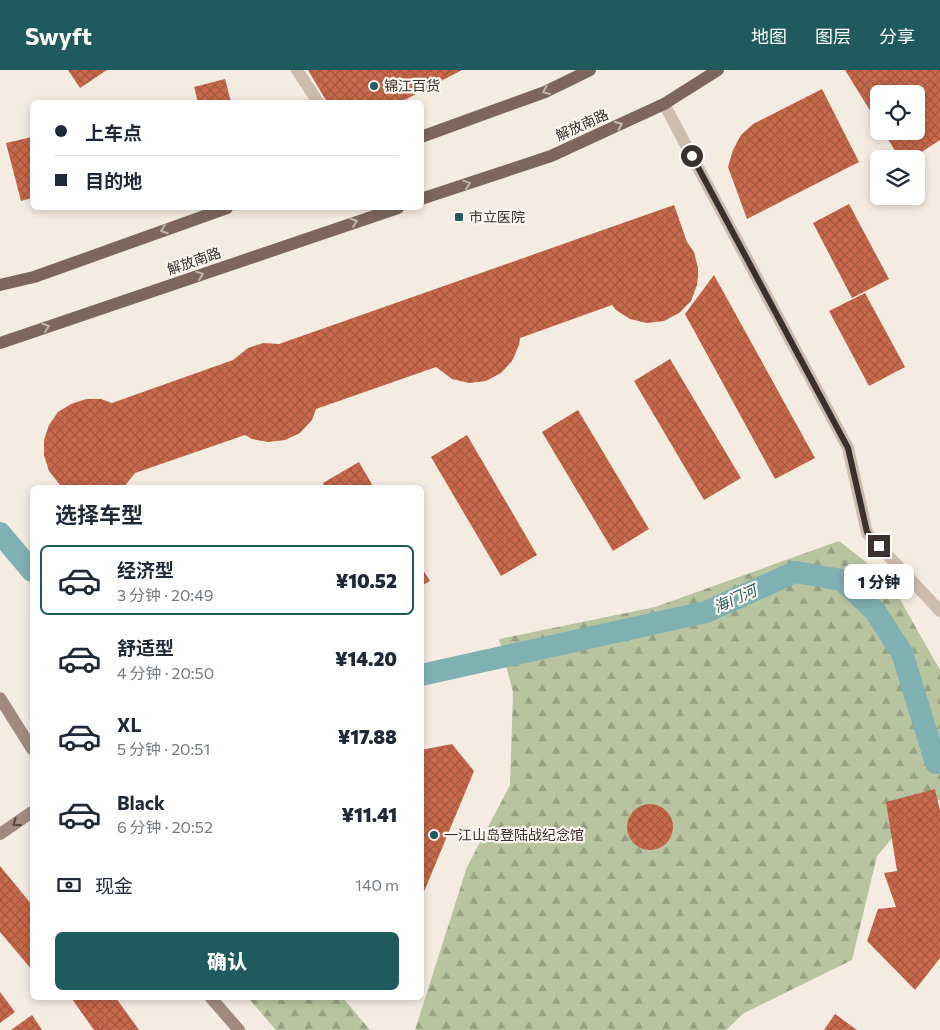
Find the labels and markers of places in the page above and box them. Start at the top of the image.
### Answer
place label: 锦江百货 [384,77,440,94]
marker: 锦江百货 [368,80,380,92]
place label: 市立医院 [469,208,525,225]
marker: 市立医院 [453,211,465,223]
place label: 一江山岛登陆战纪念馆 [444,826,584,843]
marker: 一江山岛登陆战纪念馆 [428,829,440,841]

